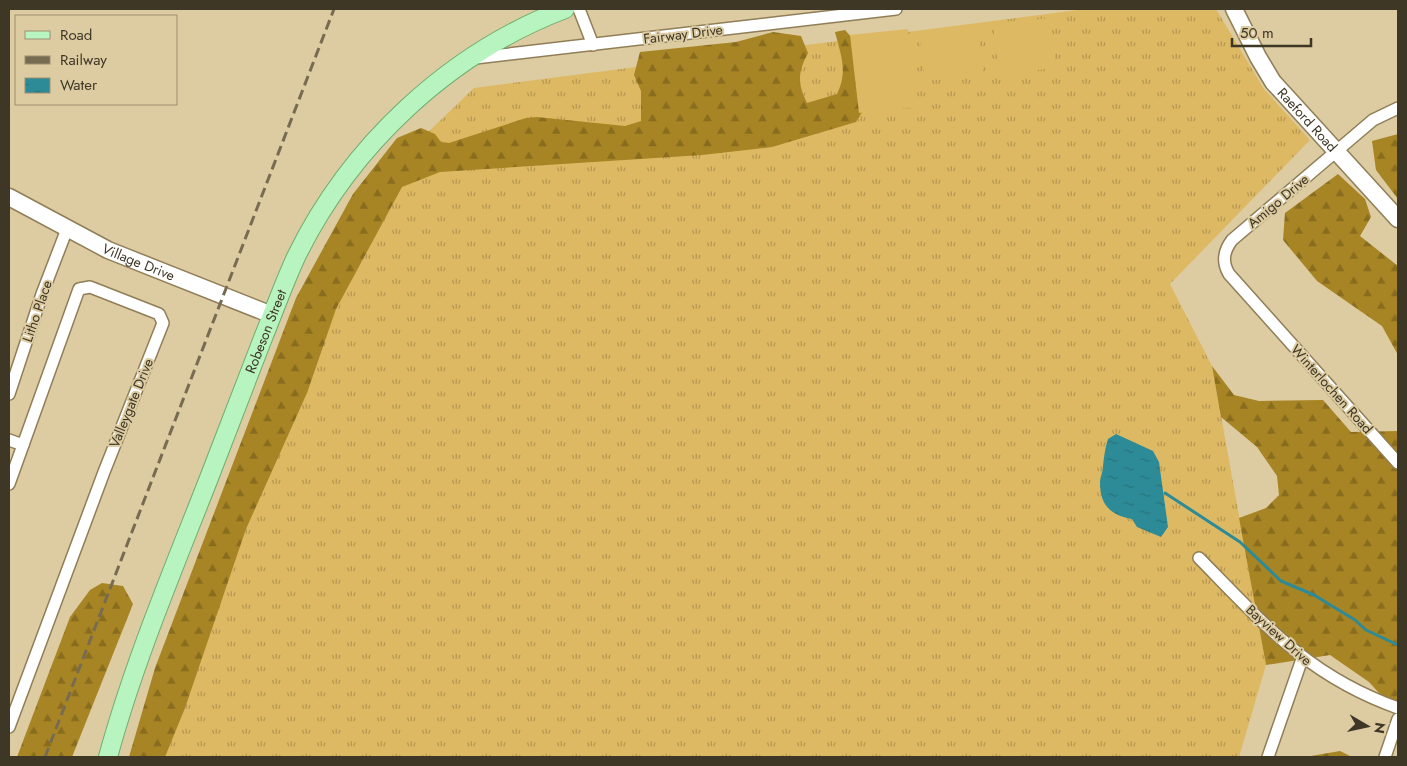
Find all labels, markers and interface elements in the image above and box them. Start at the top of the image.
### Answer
legend [15,15,178,105]
scale bar [1232,15,1311,47]
street label: Fairway Drive [642,19,724,49]
text: 50 m [1240,22,1274,44]
text: Road [60,24,92,46]
text: Railway [60,49,107,71]
text: Water [60,74,98,96]
street label: Raeford Road [1273,83,1342,156]
street label: Amigo Drive [1243,169,1313,233]
street label: Village Drive [98,239,178,285]
street label: Litho Place [17,277,57,345]
street label: Robeson Street [240,286,291,376]
street label: Winterlochen Road [1286,340,1378,438]
street label: Valleygate Drive [104,355,158,451]
street label: Bayview Drive [1242,600,1316,670]
north arrow [1342,701,1392,751]
text: N [1369,721,1391,735]

